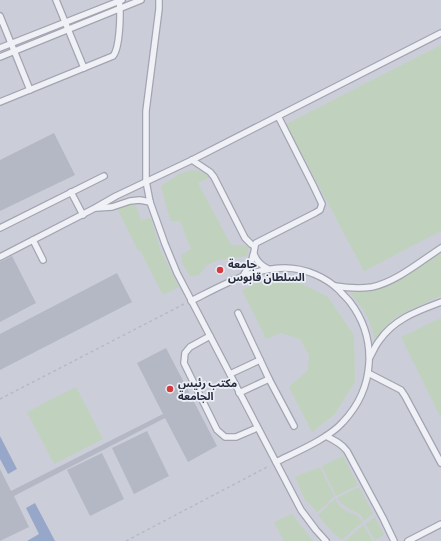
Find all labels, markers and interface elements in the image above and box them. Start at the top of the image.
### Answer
place label: جامعة السلطان قابوس [228,257,305,285]
marker: جامعة السلطان قابوس [215,265,225,275]
place label: مكتب رئيس الجامعة [178,376,237,404]
marker: مكتب رئيس الجامعة [165,384,175,394]

